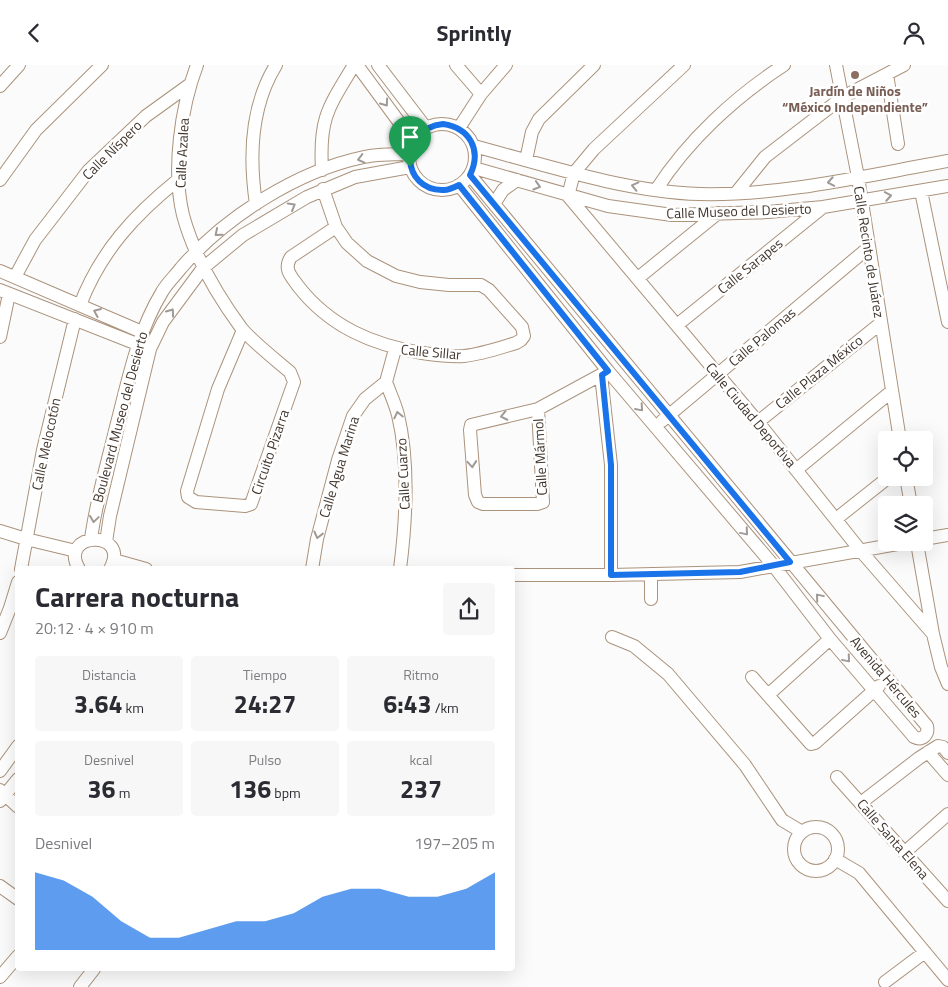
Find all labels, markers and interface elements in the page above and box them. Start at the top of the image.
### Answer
text: Sprintly [437,16,511,50]
icon: back [20,19,48,47]
icon: person [900,19,928,47]
marker: Jardín de Niños “México Independiente” [849,69,861,81]
place label: Jardín de Niños “México Independiente” [782,80,928,117]
one-way arrow [379,97,388,107]
street label: Calle Níspero [77,115,146,184]
pin [389,116,431,167]
street label: Calle Azalea [169,117,194,189]
icon: arrive [396,123,424,151]
one-way arrow [357,153,365,163]
one-way arrow [827,176,835,186]
one-way arrow [533,180,541,190]
one-way arrow [630,181,639,192]
street label: Calle Recinto de Juárez [849,185,890,319]
one-way arrow [883,192,892,202]
street label: Calle Museo del Desierto [666,197,812,224]
one-way arrow [286,203,295,213]
one-way arrow [214,227,223,236]
street label: Calle Sarapes [713,233,787,299]
street label: Calle Palomas [723,302,800,371]
one-way arrow [93,308,102,319]
one-way arrow [165,308,174,318]
street label: Boulevard Museo del Desierto [87,329,152,505]
street label: Calle Plaza México [770,330,867,414]
street label: Calle Sillar [400,338,462,365]
street label: Calle Ciudad Deportiva [701,358,802,472]
street label: Calle Melocotón [25,396,66,492]
one-way arrow [634,402,643,411]
street label: Circuito Pizarra [245,406,294,497]
one-way arrow [393,411,404,420]
one-way arrow [500,411,509,421]
street label: Calle Agua Marina [313,413,364,520]
street label: Calle Mármol [527,418,552,496]
map controls [878,431,933,551]
button: locate [878,431,933,486]
street label: Calle Cuarzo [390,438,415,510]
one-way arrow [466,460,477,468]
button: layers [878,496,933,551]
one-way arrow [89,516,100,524]
one-way arrow [739,526,748,535]
one-way arrow [314,530,324,538]
text: Carrera nocturna [35,575,239,618]
button: share [443,583,495,635]
one-way arrow [816,594,825,603]
text: 20:12 · 4 × 910 m [35,616,154,640]
street label: Avenida Hércules [846,631,927,722]
one-way arrow [841,653,850,662]
text: Distancia [82,664,136,685]
text: Tiempo [243,664,287,685]
text: Ritmo [403,664,439,685]
text: 3.64 [74,685,122,723]
text: 24:27 [234,685,296,723]
text: 6:43 [383,685,432,723]
text: km [122,697,144,718]
text: /km [432,697,459,718]
text: Desnivel [84,749,134,770]
text: Pulso [249,749,281,770]
text: kcal [410,749,432,770]
text: 36 [88,770,116,808]
text: 136 [229,770,271,808]
text: 237 [400,770,442,808]
text: m [116,782,130,803]
text: bpm [271,782,301,803]
street label: Calle Santa Elena [852,794,934,884]
text: Desnivel [35,831,92,855]
text: 197–205 m [414,831,495,855]

